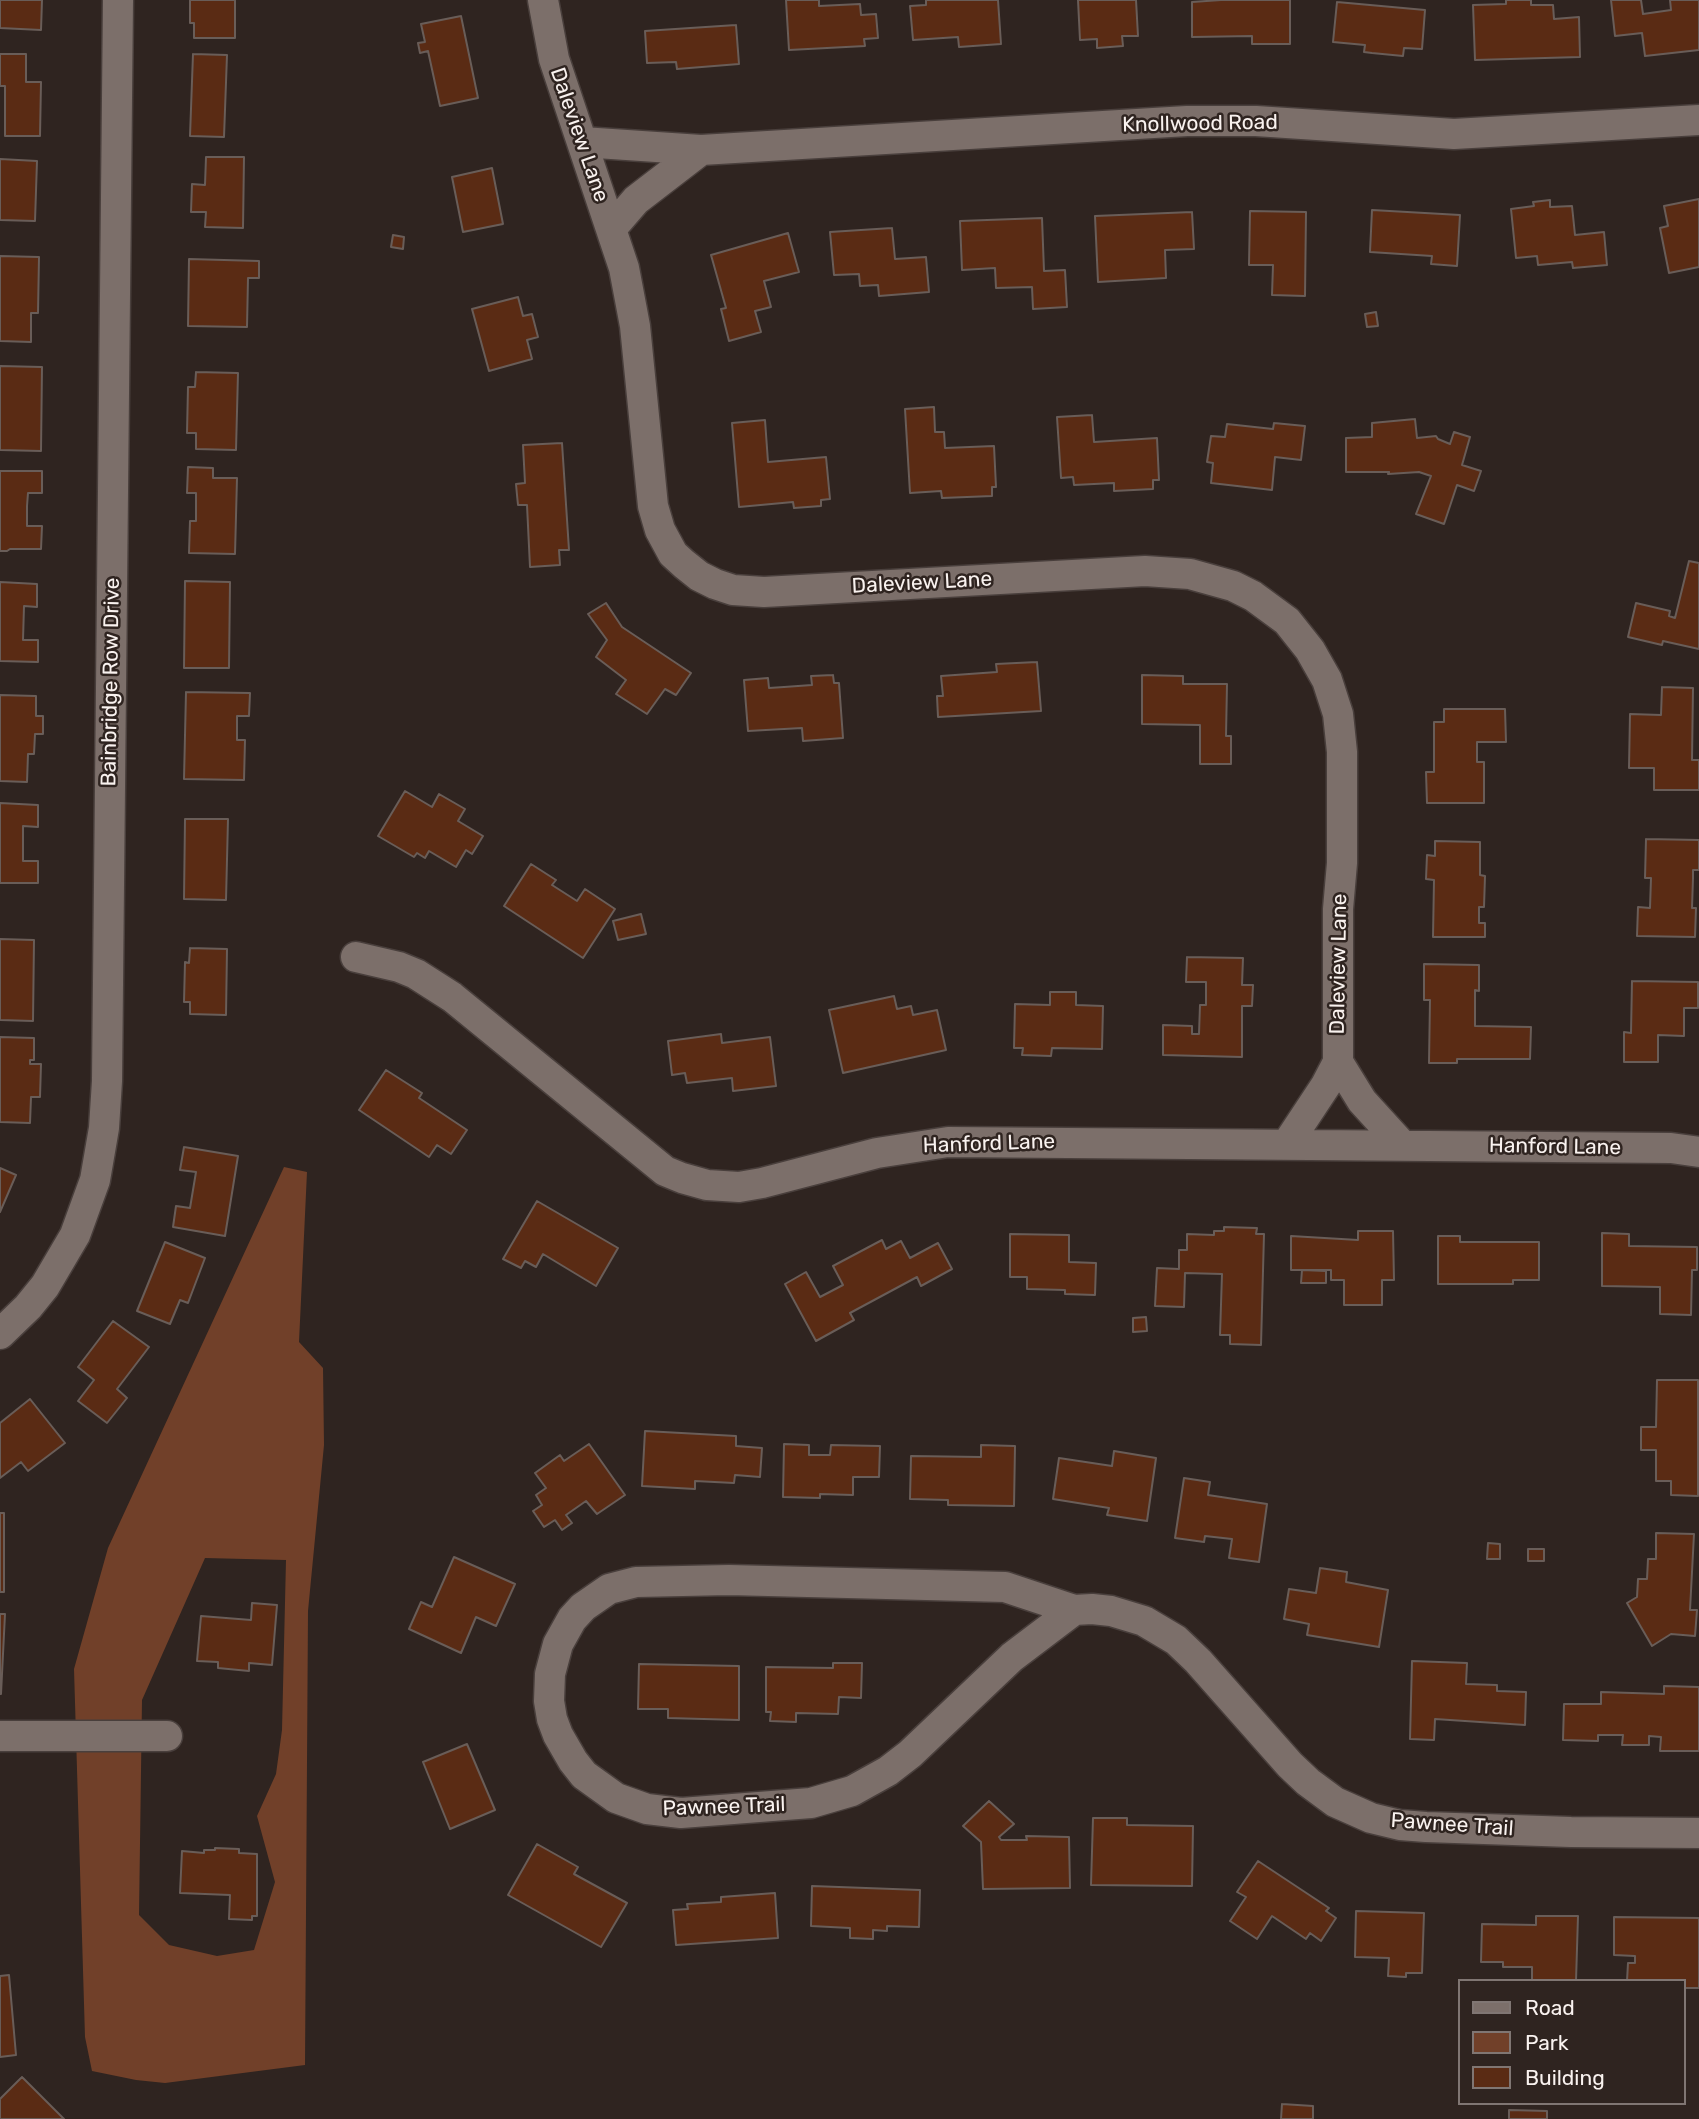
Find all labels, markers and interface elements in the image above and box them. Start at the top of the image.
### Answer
street label: Daleview Lane [544,64,614,206]
street label: Knollwood Road [1122,110,1278,138]
street label: Daleview Lane [851,567,993,599]
street label: Bainbridge Row Drive [97,577,125,787]
street label: Daleview Lane [1325,893,1353,1035]
street label: Hanford Lane [922,1129,1056,1159]
street label: Hanford Lane [1489,1133,1621,1161]
street label: Pawnee Trail [662,1792,786,1822]
street label: Pawnee Trail [1390,1808,1514,1842]
legend [1458,1979,1685,2105]
text: Road [1525,1995,1575,2020]
text: Park [1525,2030,1569,2055]
text: Building [1525,2065,1605,2090]

